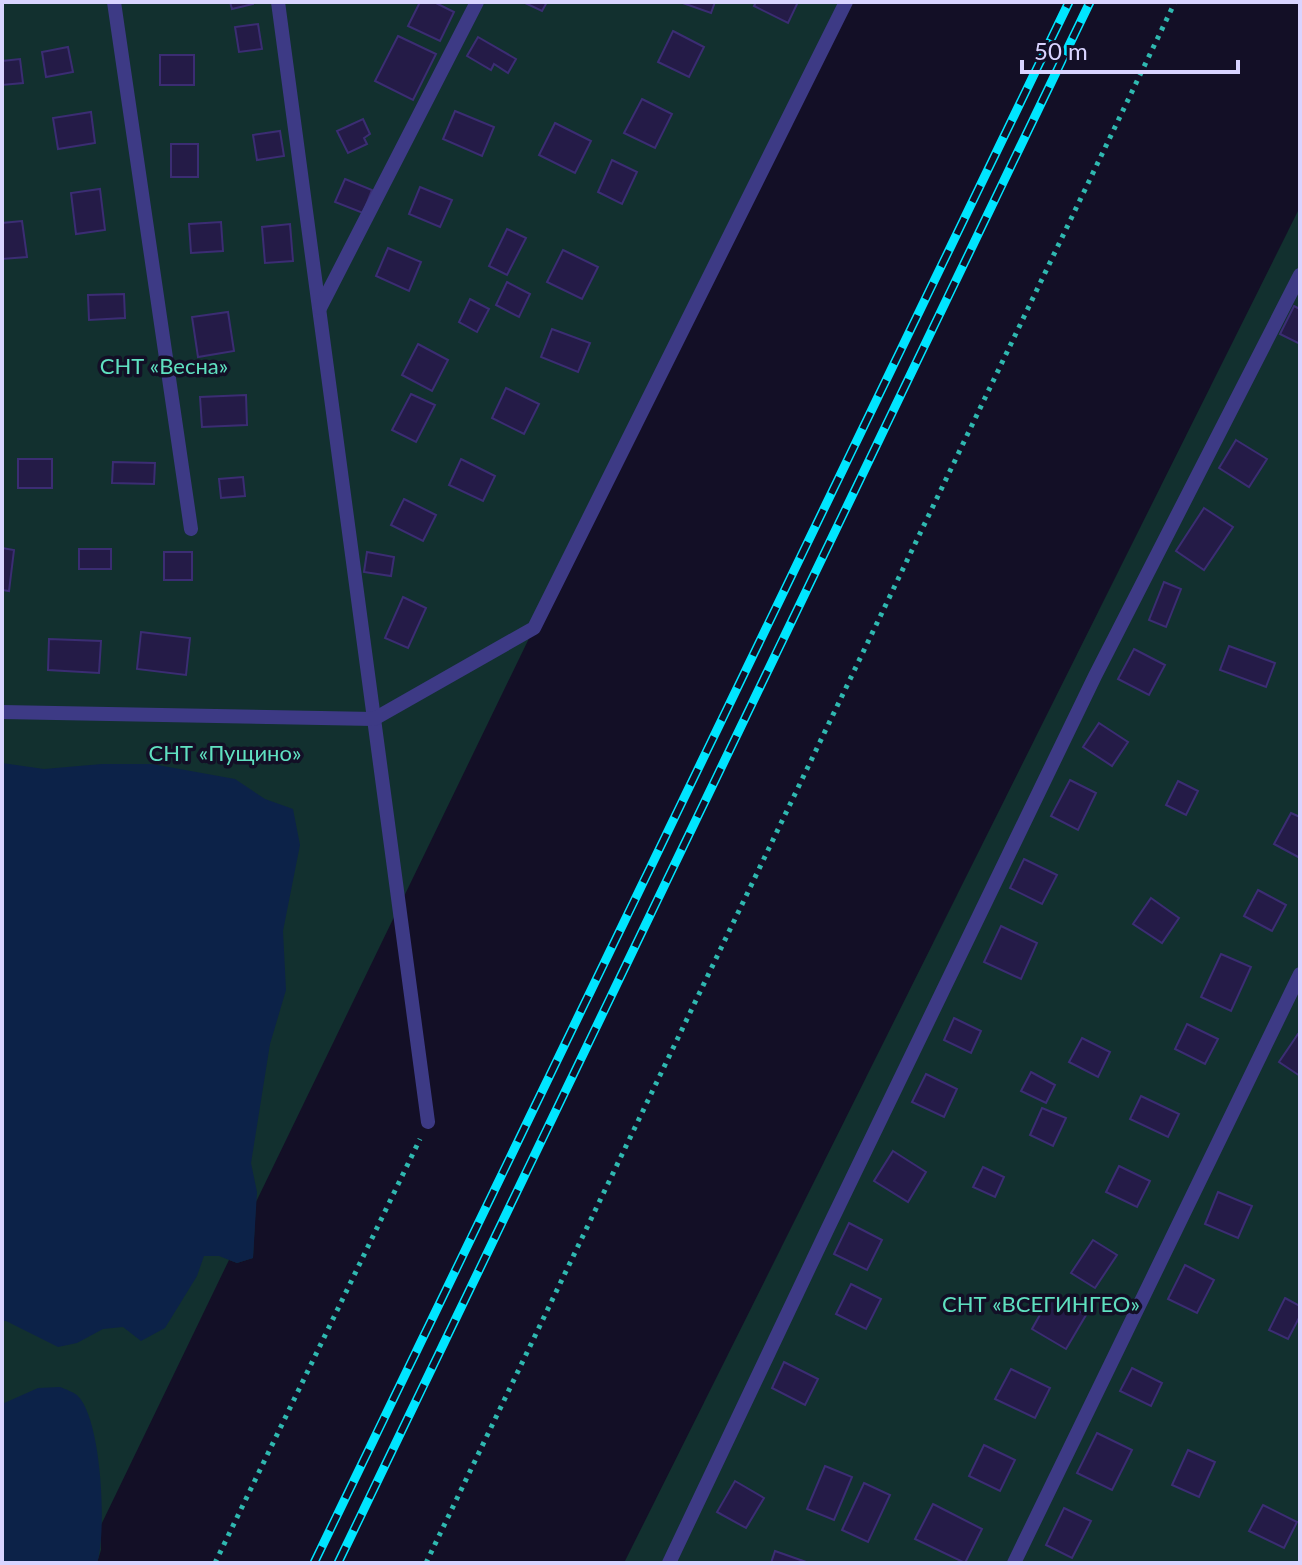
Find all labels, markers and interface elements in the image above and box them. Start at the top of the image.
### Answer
scale bar [1022,24,1238,74]
text: 50 m [1034,36,1088,65]
park label: СНТ «Весна» [100,352,228,379]
park label: СНТ «Пущино» [149,739,301,766]
park label: СНТ «ВСЕГИНГЕО» [942,1290,1140,1317]

